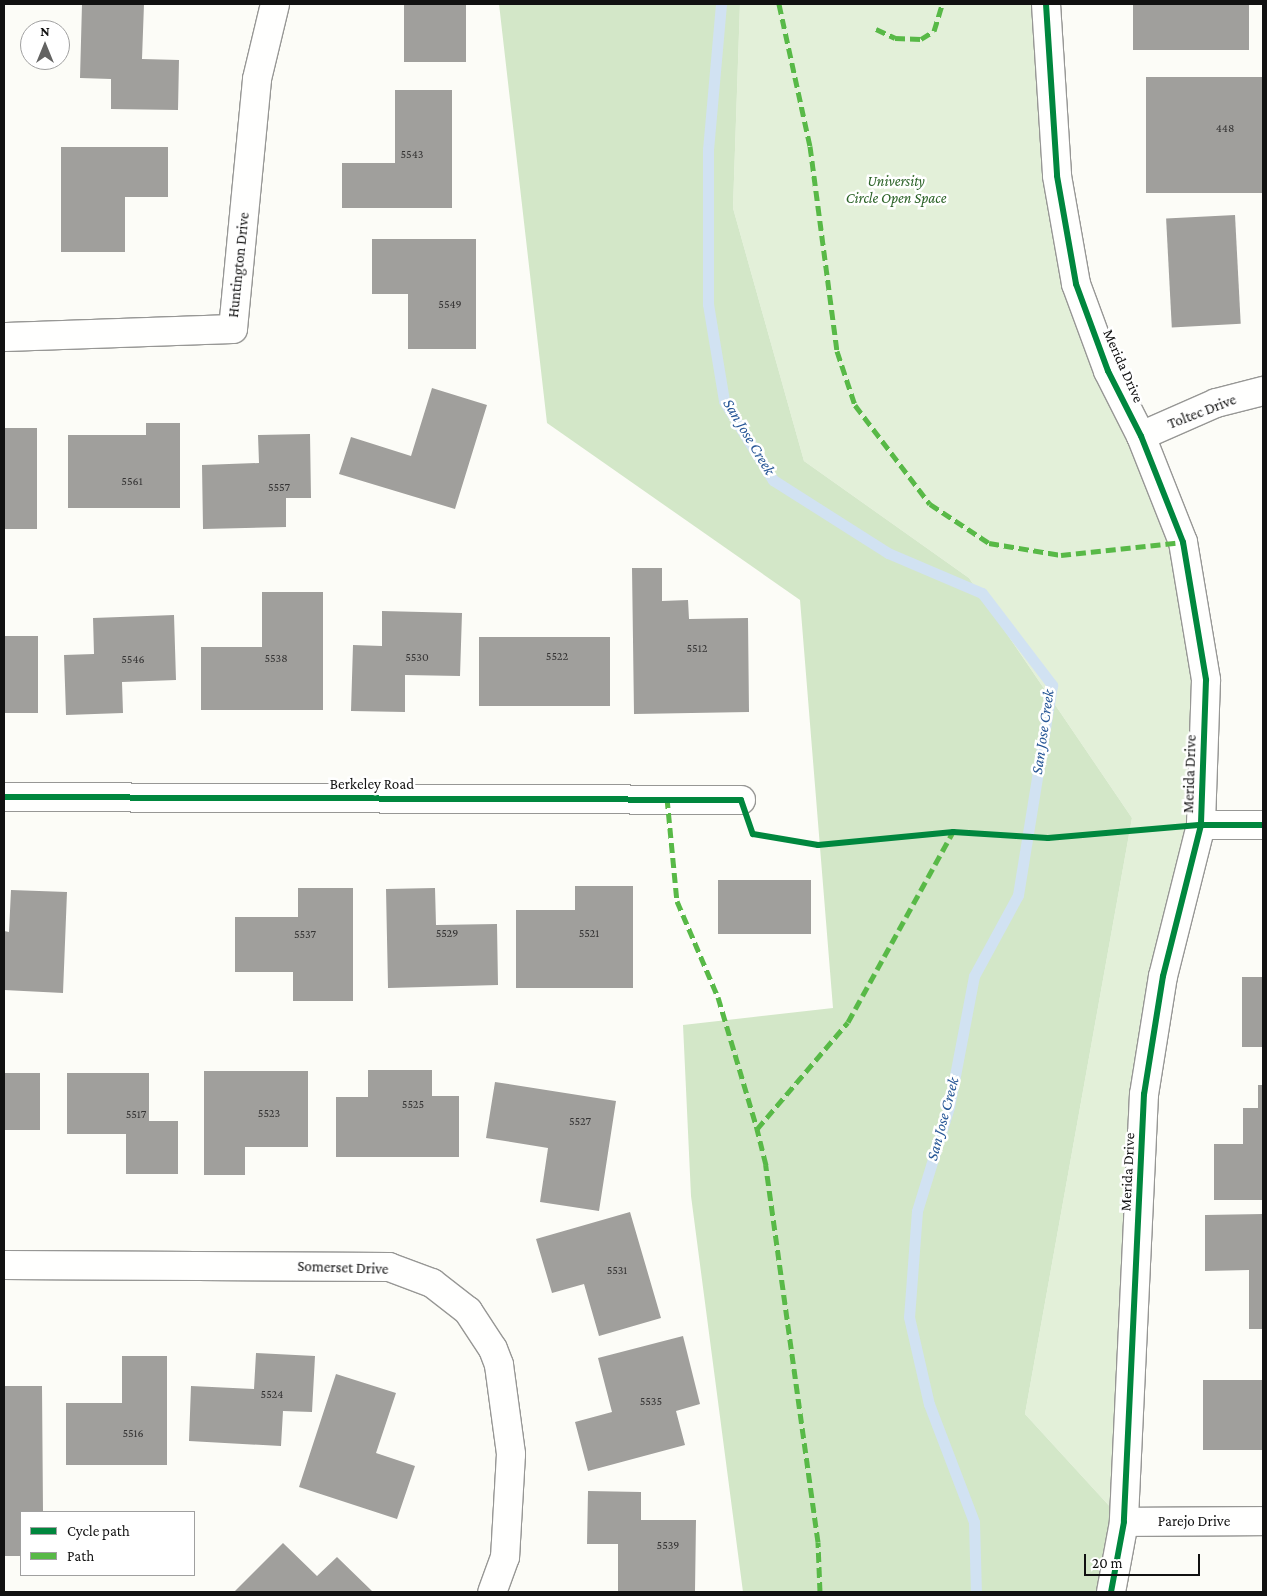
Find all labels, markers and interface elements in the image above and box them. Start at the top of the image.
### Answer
north arrow [20,20,70,70]
text: N [40,23,50,39]
house number: 448 [1216,122,1234,136]
house number: 5543 [401,148,423,162]
park label: University Circle Open Space [846,172,946,207]
street label: Huntington Drive [225,211,253,319]
house number: 5549 [438,298,462,312]
street label: Merida Drive [1099,326,1147,406]
street label: Toltec Drive [1165,391,1239,433]
water label: San Jose Creek [719,395,779,479]
house number: 5561 [121,475,143,489]
house number: 5557 [268,481,290,495]
house number: 5512 [687,642,707,656]
house number: 5522 [546,650,568,664]
house number: 5530 [405,651,429,665]
house number: 5538 [264,652,288,666]
house number: 5546 [121,653,145,667]
water label: San Jose Creek [1028,688,1058,776]
street label: Merida Drive [1180,734,1200,814]
street label: Berkeley Road [330,776,414,794]
house number: 5529 [436,927,458,941]
house number: 5521 [579,927,599,941]
house number: 5537 [294,928,316,942]
water label: San Jose Creek [923,1075,963,1163]
house number: 5525 [402,1098,424,1112]
house number: 5523 [258,1107,280,1121]
house number: 5517 [126,1108,146,1122]
house number: 5527 [569,1115,591,1129]
street label: Merida Drive [1117,1132,1139,1212]
street label: Somerset Drive [297,1257,389,1279]
house number: 5531 [607,1264,627,1278]
house number: 5524 [261,1388,283,1402]
house number: 5535 [640,1395,662,1409]
house number: 5516 [122,1427,144,1441]
legend [20,1511,195,1576]
street label: Parejo Drive [1158,1513,1230,1531]
text: Cycle path [67,1523,130,1539]
house number: 5539 [657,1539,679,1553]
scale bar [1087,1544,1203,1576]
text: Path [67,1548,94,1564]
text: 20 m [1092,1555,1123,1571]

